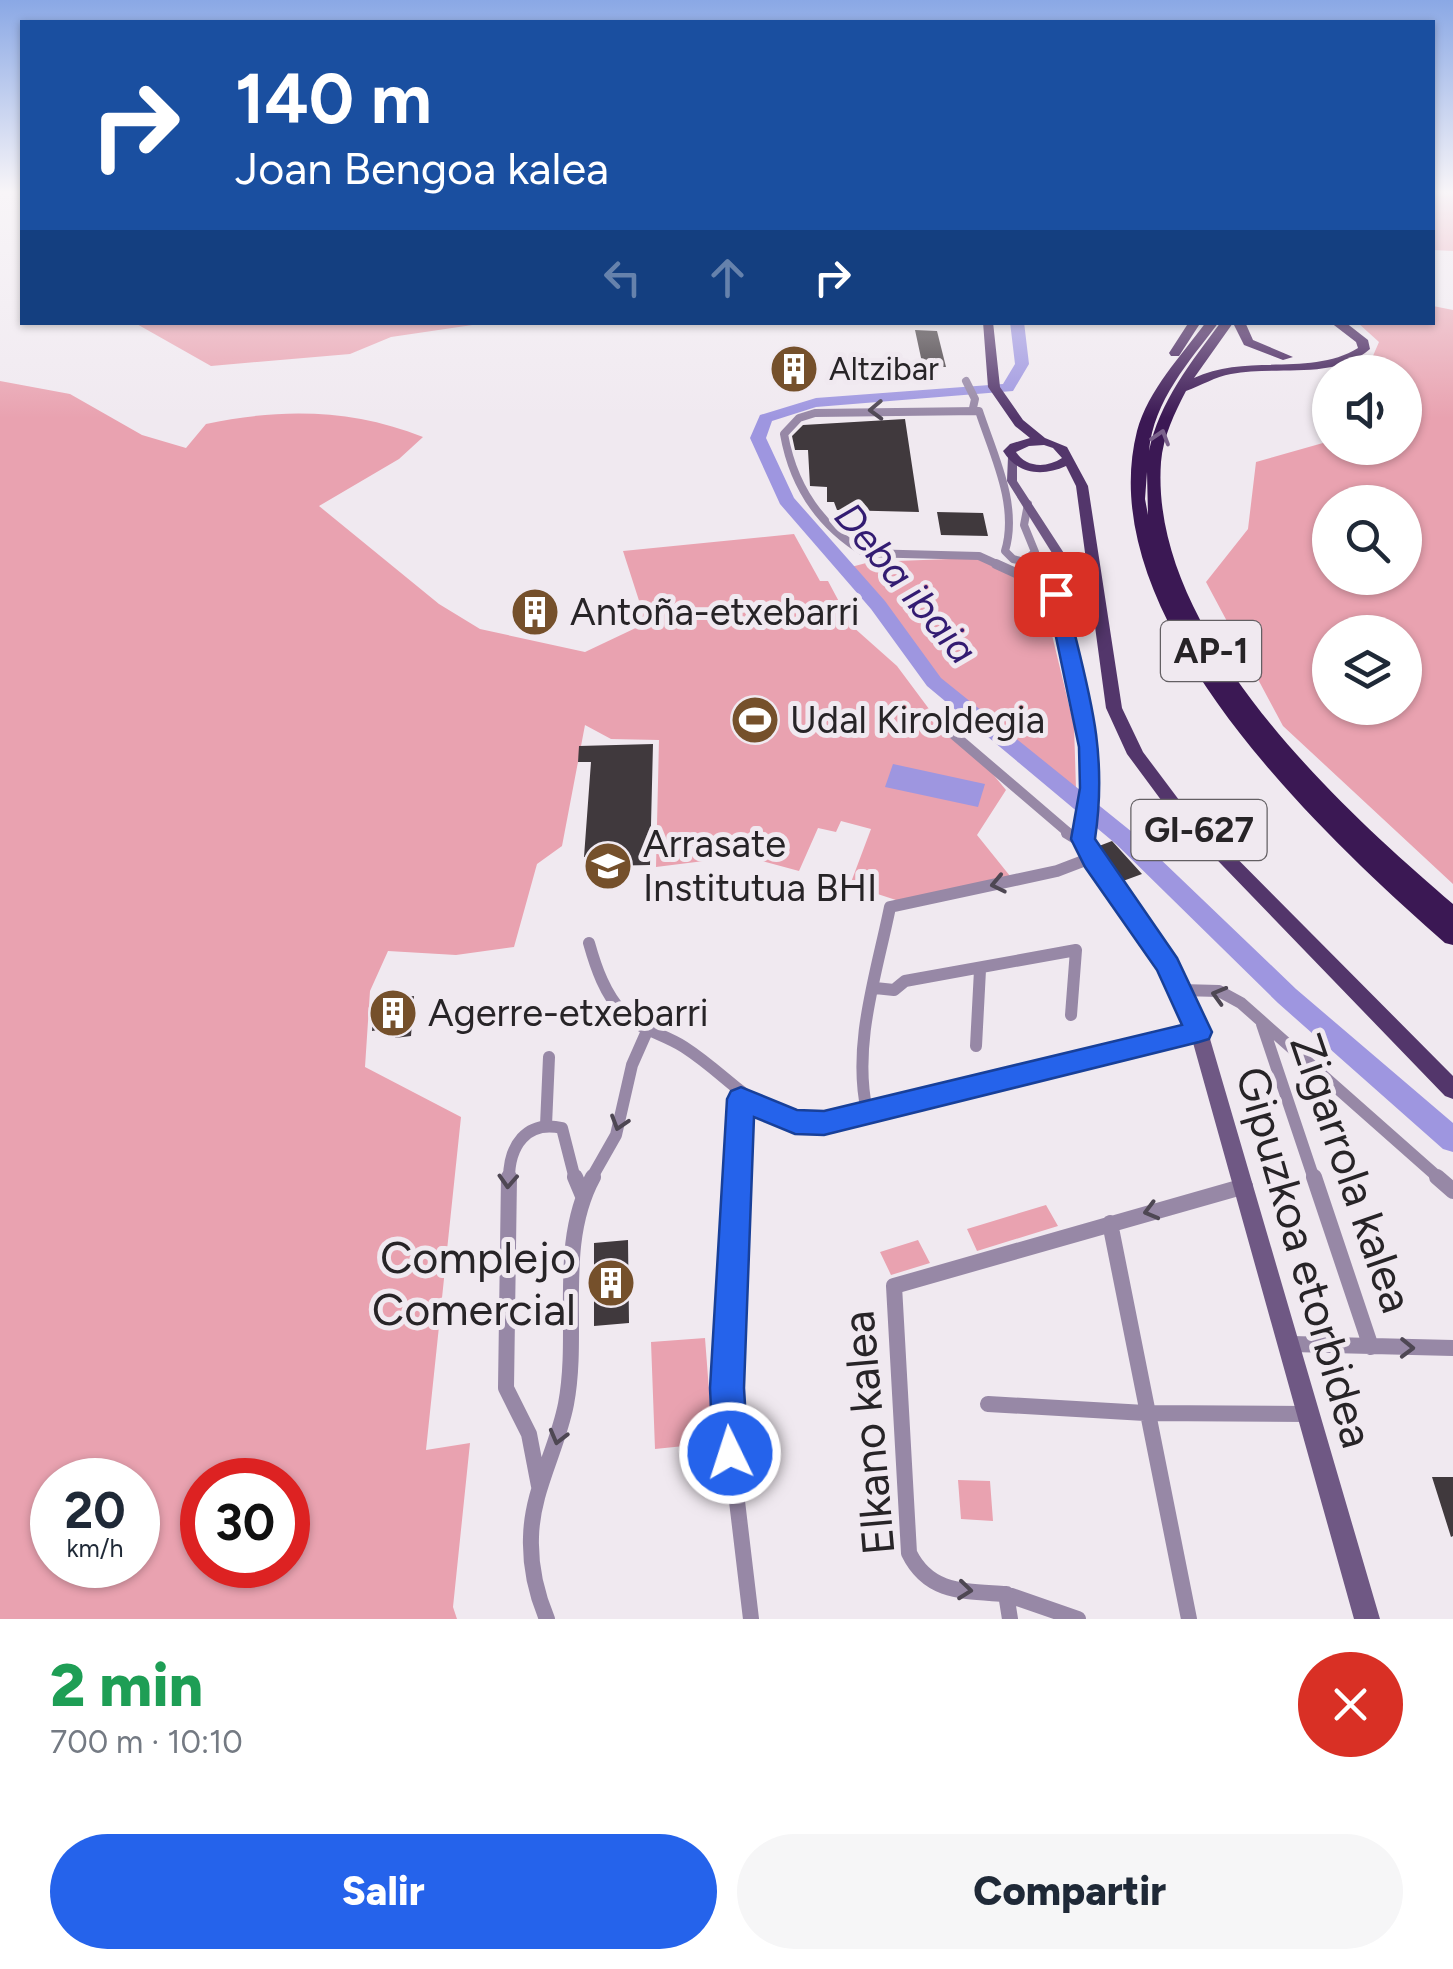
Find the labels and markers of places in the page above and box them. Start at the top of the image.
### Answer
building icon: Altzibar [768,343,820,395]
place label: Altzibar [829,350,939,388]
pin [1014,552,1099,637]
building icon: Antoña-etxebarri [509,586,561,638]
place label: Antoña-etxebarri [570,589,860,635]
sports icon: Udal Kiroldegia [729,694,781,746]
place label: Udal Kiroldegia [790,697,1045,743]
place label: Arrasate Institutua BHI [643,821,877,911]
school or university icon: Arrasate Institutua BHI [582,840,634,892]
building icon: Agerre-etxebarri [367,987,419,1039]
place label: Agerre-etxebarri [428,990,709,1036]
place label: Complejo Comercial [372,1230,576,1336]
building icon: Complejo Comercial [585,1257,637,1309]

